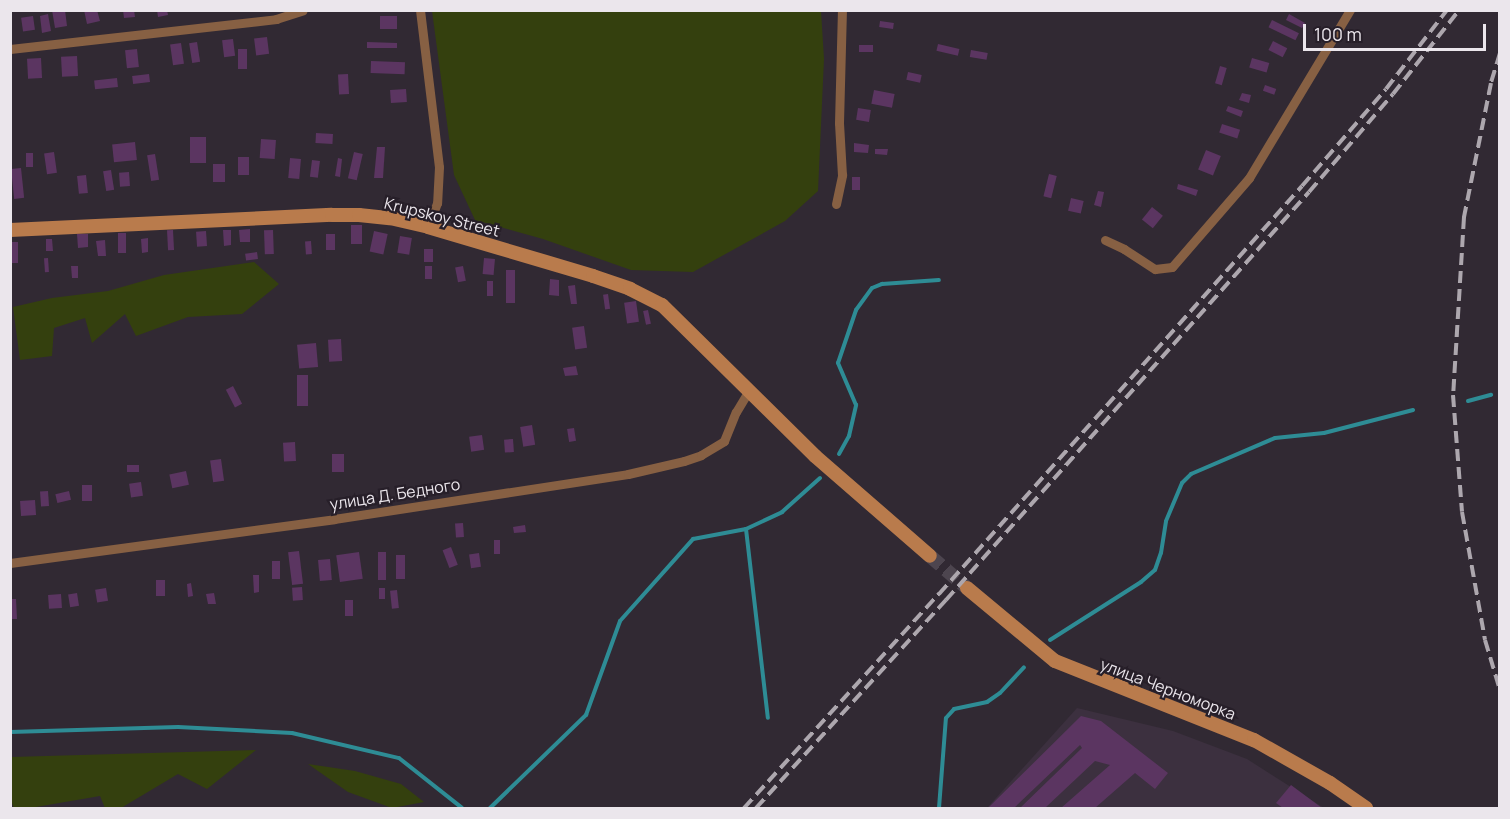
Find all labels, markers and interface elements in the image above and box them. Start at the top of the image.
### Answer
scale bar [1306,12,1489,50]
text: 100 m [1314,22,1362,46]
street label: Krupskoy Street [382,193,502,241]
street label: улица Д. Бедного [328,474,462,514]
street label: улица Черноморка [1098,654,1238,724]

